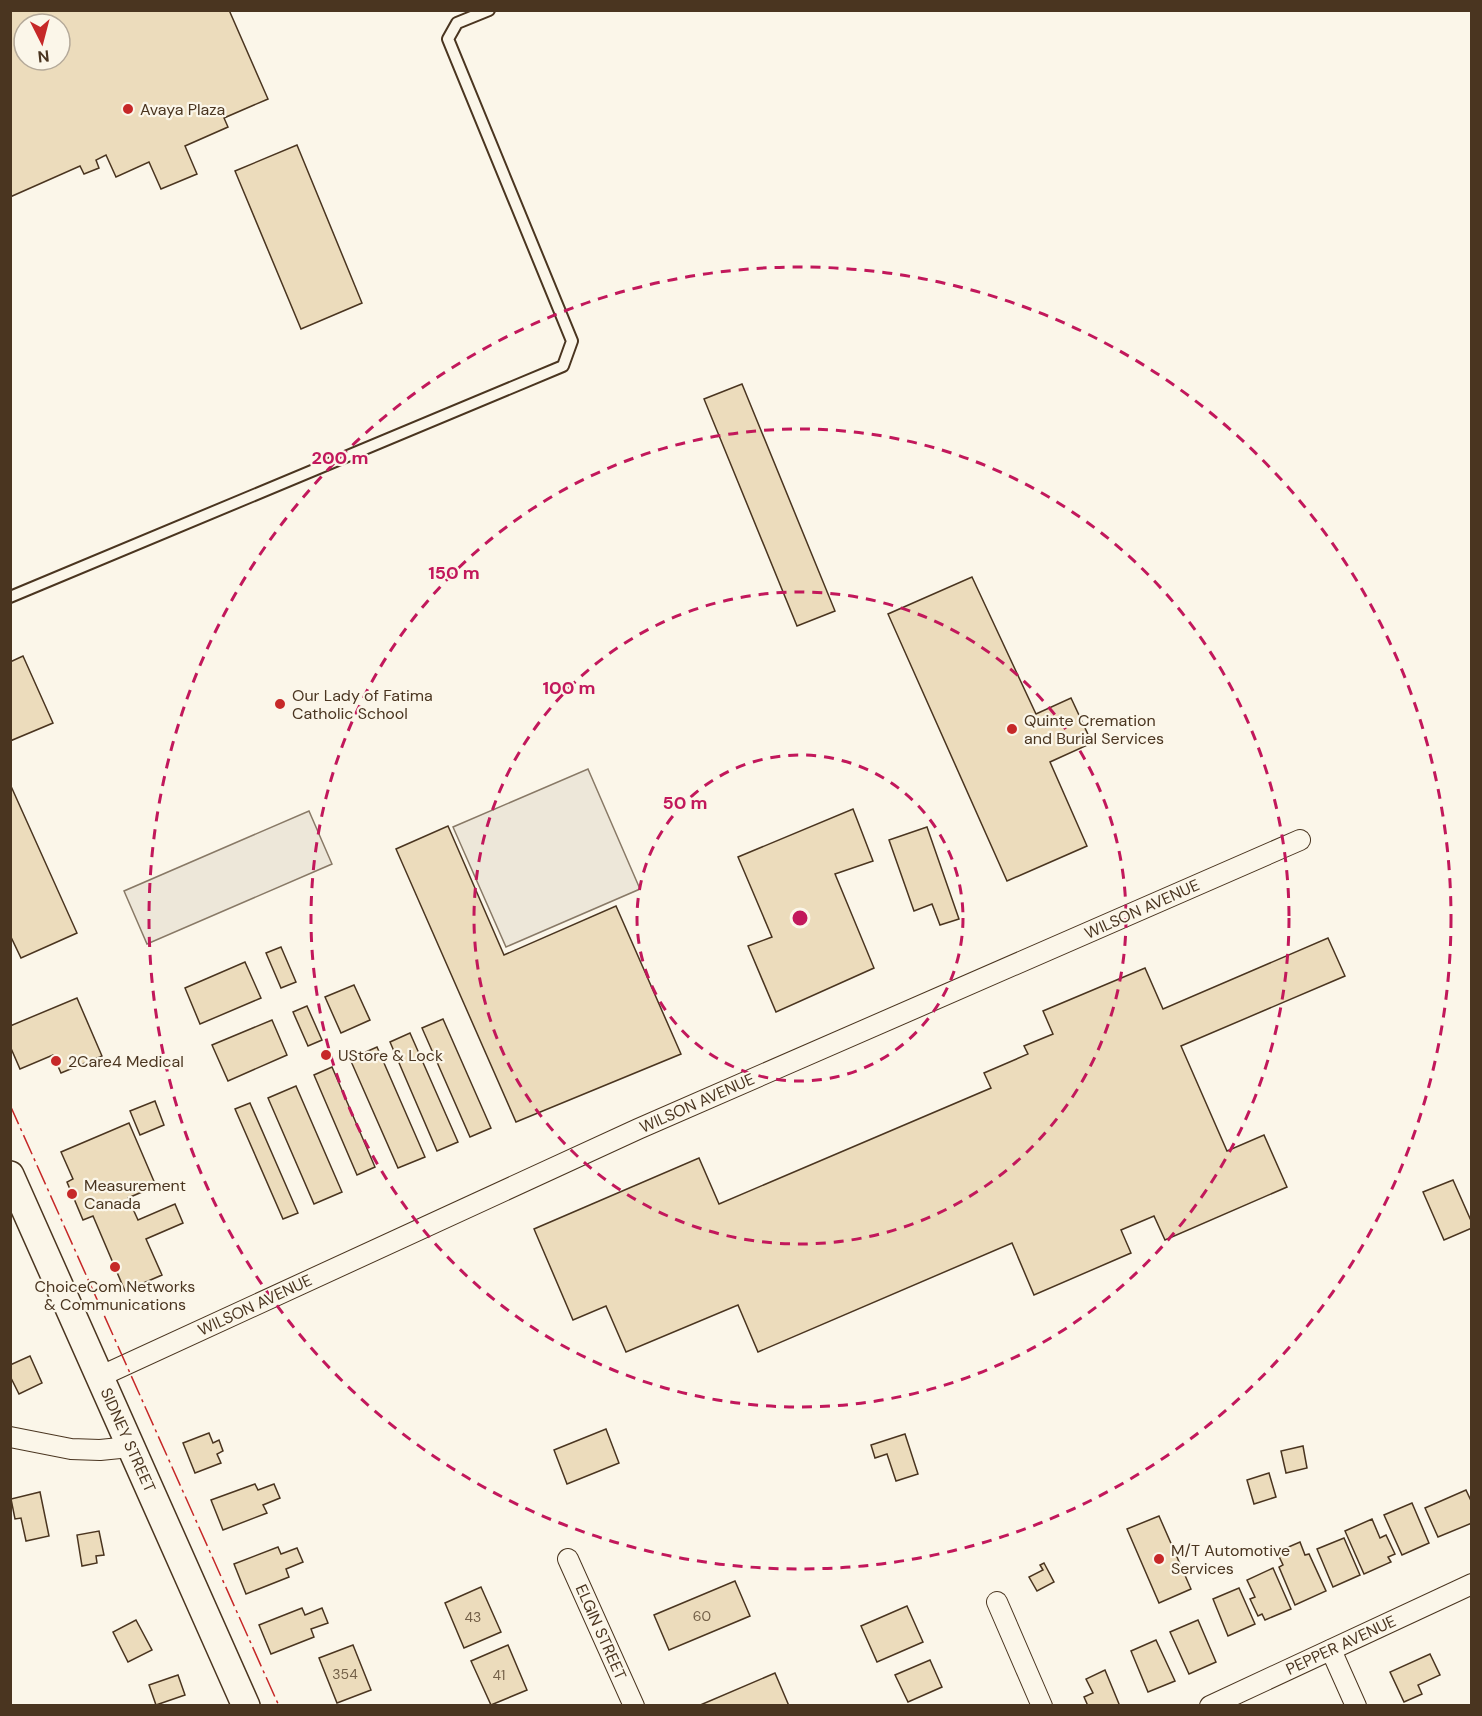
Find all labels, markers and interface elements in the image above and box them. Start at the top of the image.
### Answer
north arrow [12,12,72,72]
text: N [37,45,50,67]
place label: Avaya Plaza [140,99,225,120]
marker: Avaya Plaza [121,102,135,116]
text: 200 m [312,446,368,470]
text: 150 m [428,561,480,585]
text: 100 m [542,676,596,700]
place label: Our Lady of Fatima Catholic School [292,685,433,724]
marker: Our Lady of Fatima Catholic School [273,697,287,711]
place label: Quinte Cremation and Burial Services [1024,710,1164,749]
marker: Quinte Cremation and Burial Services [1005,722,1019,736]
text: 50 m [662,791,708,815]
street label: WILSON AVENUE [1081,874,1203,944]
centre of rings [790,908,810,928]
place label: UStore & Lock [338,1045,443,1066]
marker: UStore & Lock [319,1048,333,1062]
place label: 2Care4 Medical [68,1051,184,1072]
marker: 2Care4 Medical [49,1054,63,1068]
street label: WILSON AVENUE [636,1068,758,1138]
place label: Measurement Canada [84,1175,186,1214]
marker: Measurement Canada [65,1187,79,1201]
marker: ChoiceCom Networks & Communications [108,1260,122,1274]
street label: WILSON AVENUE [195,1269,315,1341]
place label: ChoiceCom Networks & Communications [35,1276,195,1315]
street label: SIDNEY STREET [96,1384,160,1496]
place label: M/T Automotive Services [1171,1540,1290,1579]
marker: M/T Automotive Services [1152,1552,1166,1566]
street label: ELGIN STREET [571,1581,631,1683]
house number: 60 [693,1607,711,1625]
house number: 43 [465,1608,481,1626]
street label: PEPPER AVENUE [1283,1610,1399,1680]
house number: 354 [332,1665,358,1683]
house number: 41 [493,1666,505,1684]

